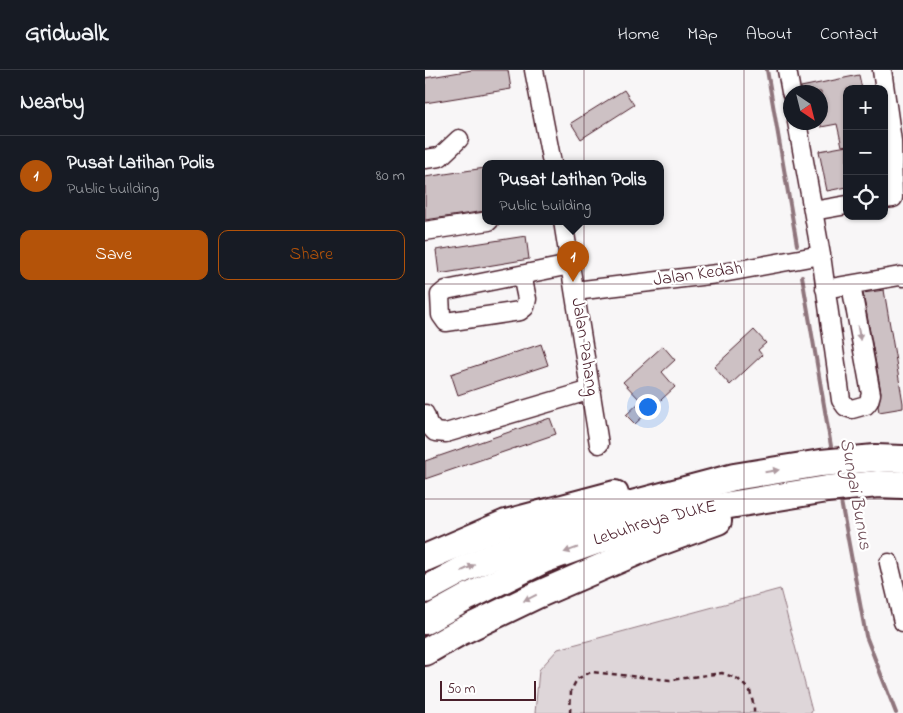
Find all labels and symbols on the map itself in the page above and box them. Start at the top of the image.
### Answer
north arrow [783,85,828,130]
pin: 1 [557,241,589,282]
street label: Jalan Kedah [652,256,744,294]
street label: Jalan Pahang [562,296,605,398]
one-way arrow [856,325,864,341]
your location [635,394,661,420]
water label: Sungai Bunus [831,436,878,552]
one-way arrow [764,467,780,475]
street label: Lebuhraya DUKE [590,494,719,554]
one-way arrow [564,547,579,554]
one-way arrow [461,563,475,571]
one-way arrow [523,594,537,602]
scale bar [440,678,536,701]

